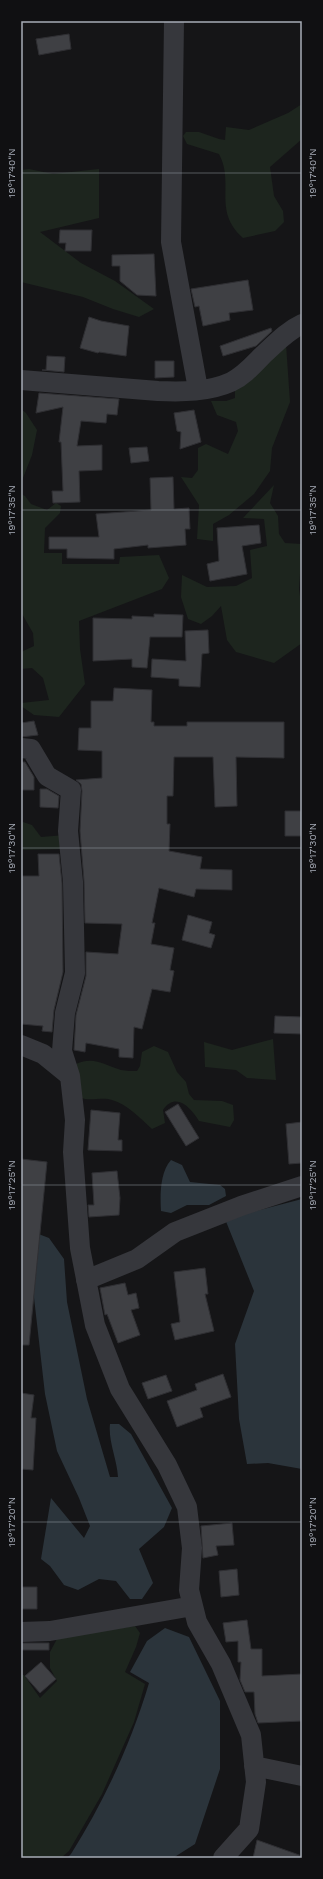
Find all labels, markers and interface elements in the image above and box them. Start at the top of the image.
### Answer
text: 19°17'40"N [6,148,17,198]
text: 19°17'40"N [307,148,318,198]
text: 19°17'35"N [6,485,17,535]
text: 19°17'35"N [307,485,318,535]
text: 19°17'30"N [6,823,17,873]
text: 19°17'30"N [307,823,318,873]
text: 19°17'25"N [6,1160,17,1210]
text: 19°17'25"N [307,1160,318,1210]
text: 19°17'20"N [6,1497,17,1547]
text: 19°17'20"N [307,1497,318,1547]

